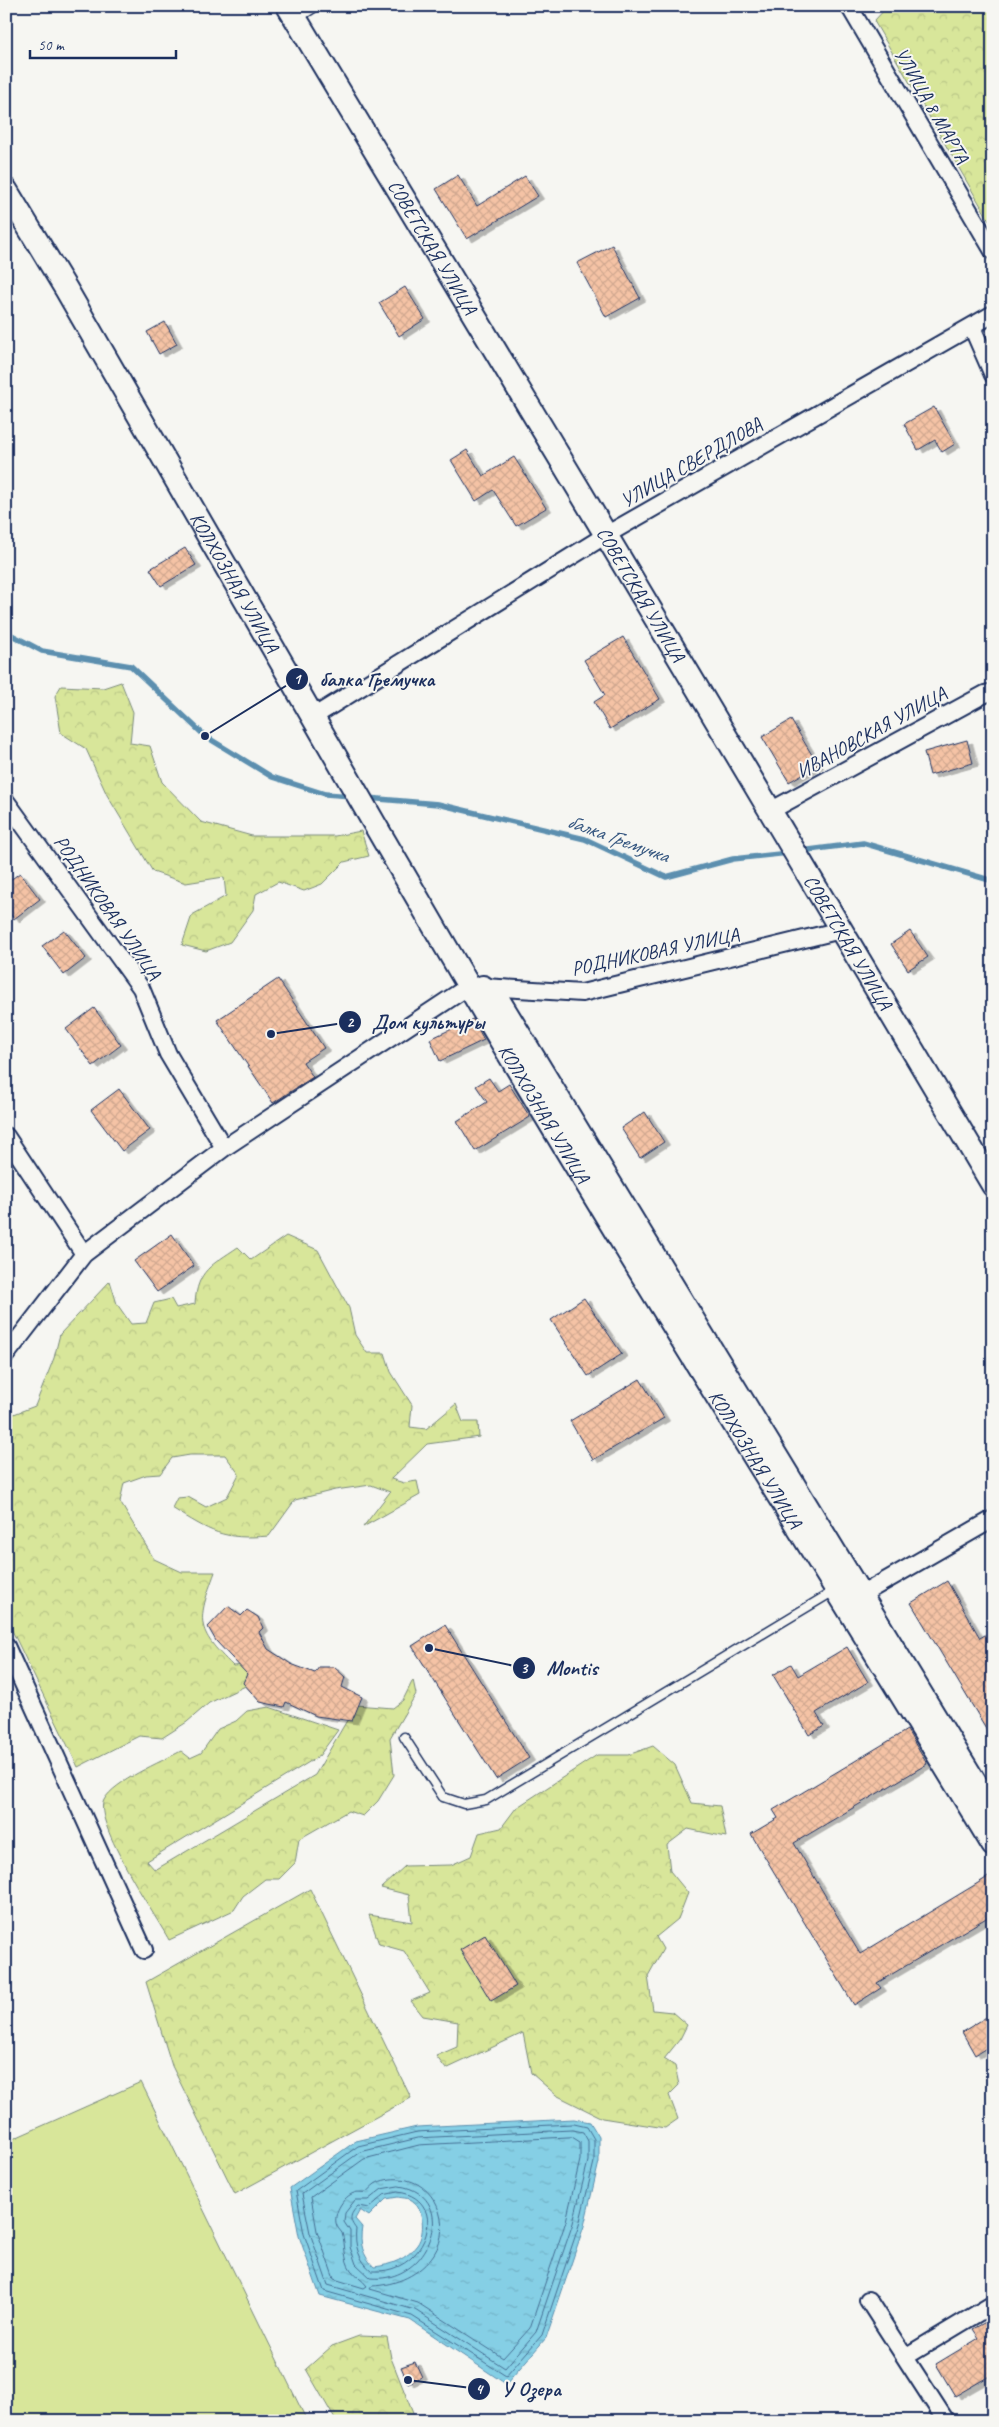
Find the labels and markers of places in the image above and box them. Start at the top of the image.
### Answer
callout: балка Гремучка [284,661,445,697]
callout: Дом культуры [338,1004,492,1040]
callout: Montis [512,1650,608,1686]
callout: У Озера [466,2371,570,2407]

